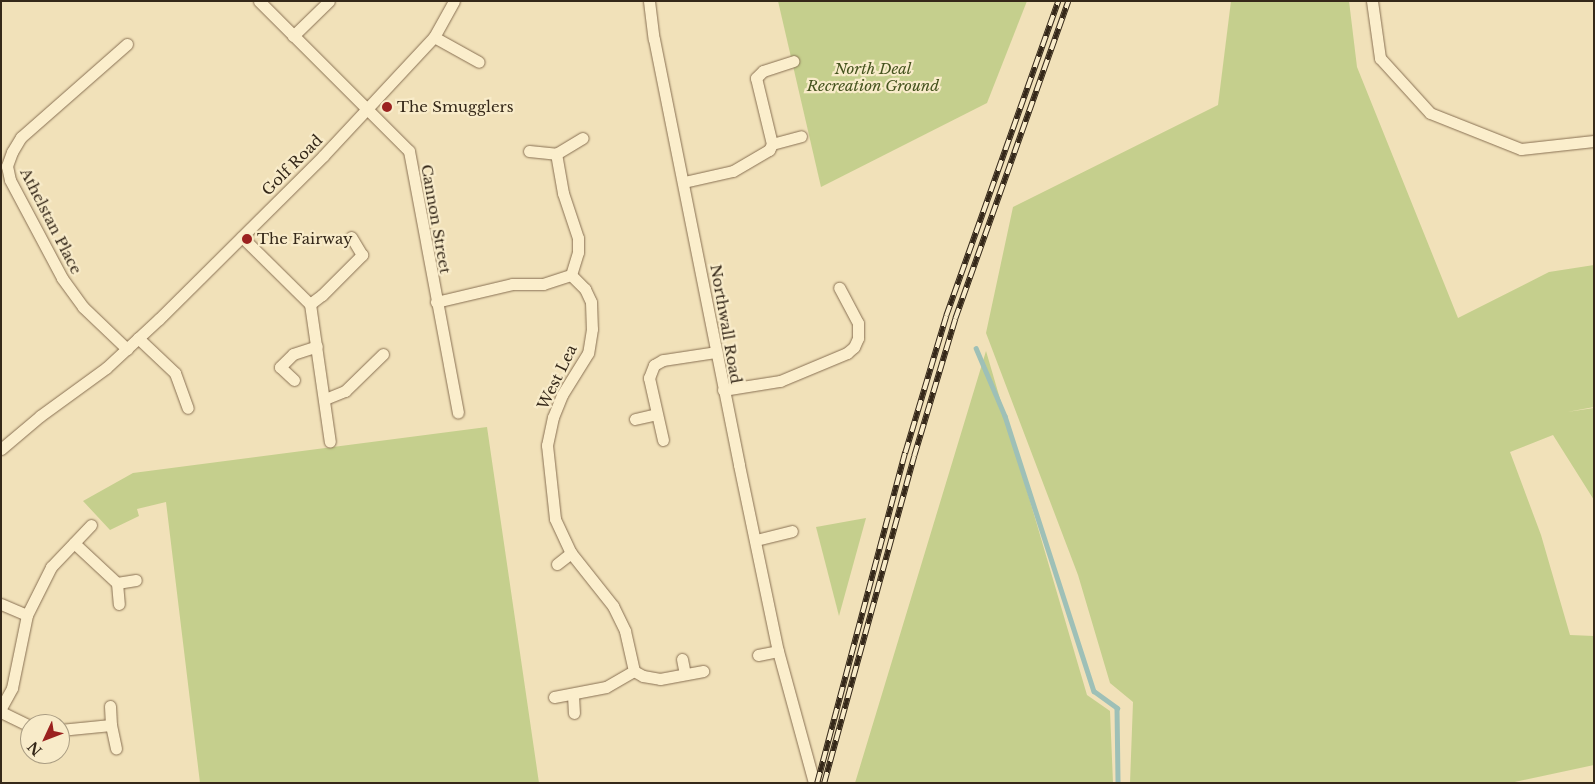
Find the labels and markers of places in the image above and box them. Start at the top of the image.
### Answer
place label: The Smugglers [397,98,513,116]
marker: The Smugglers [381,101,393,113]
place label: The Fairway [257,230,353,248]
marker: The Fairway [241,233,253,245]

